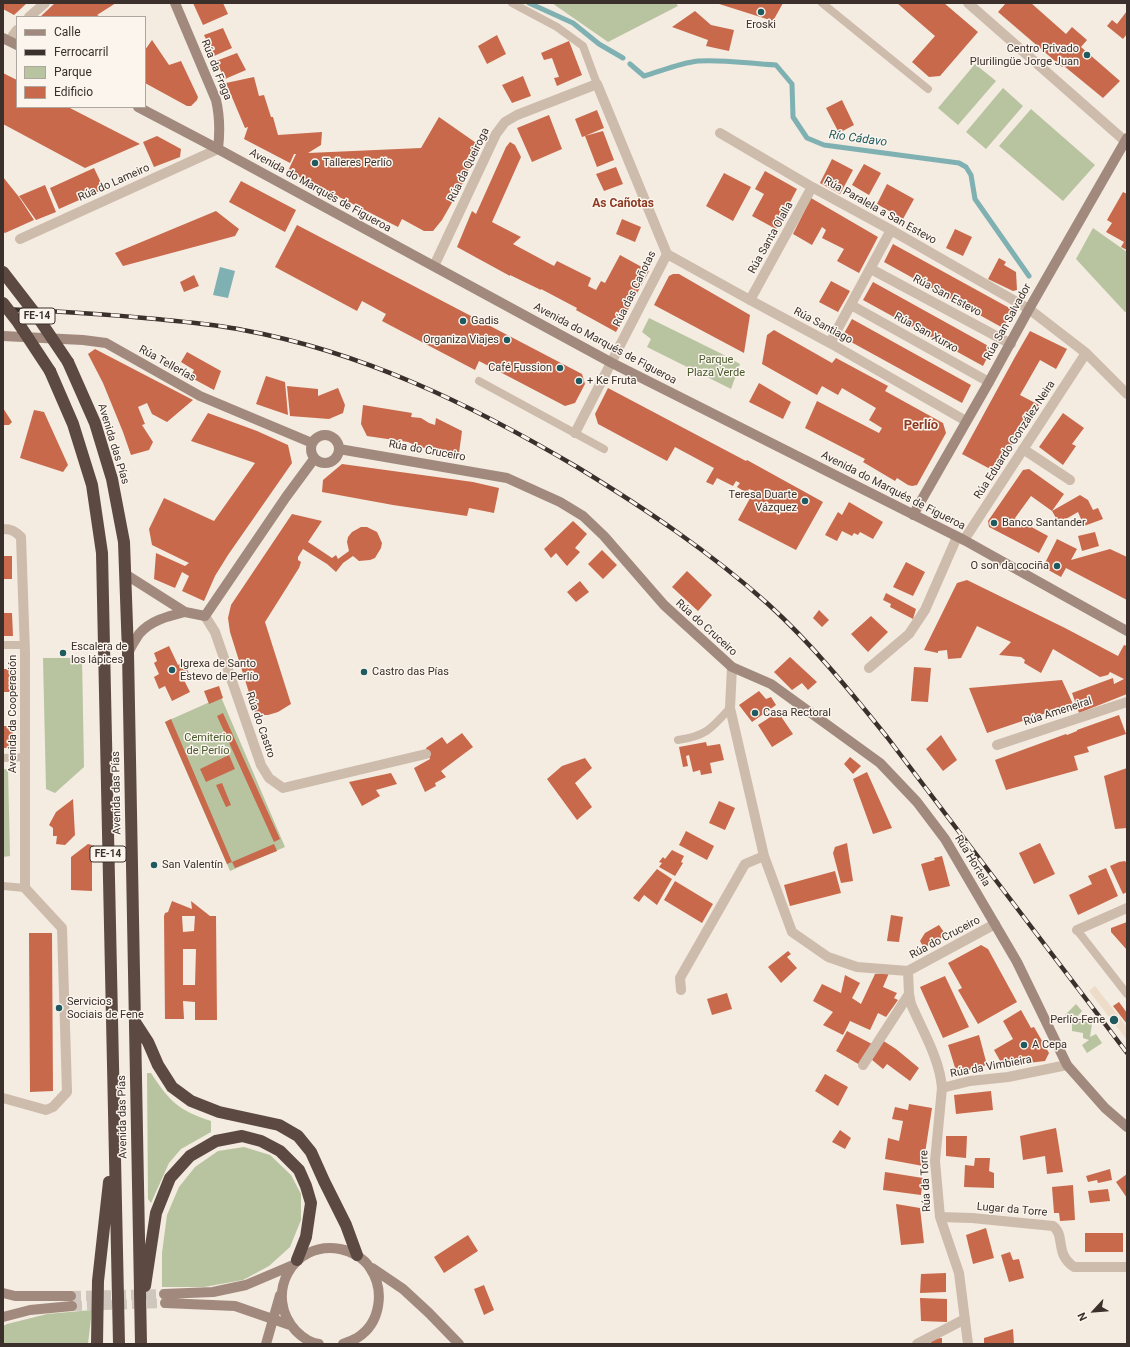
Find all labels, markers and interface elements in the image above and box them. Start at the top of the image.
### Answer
marker: Eroski [756,7,766,17]
legend [16,16,146,108]
place label: Eroski [746,18,776,32]
text: Calle [54,25,81,39]
street label: Rúa da Fraga [198,38,234,102]
place label: Centro Privado Plurilingüe Jorge Juan [970,42,1079,68]
text: Ferrocarril [54,45,109,59]
marker: Centro Privado Plurilingüe Jorge Juan [1082,50,1092,60]
text: Parque [54,65,92,79]
text: Edificio [54,85,93,99]
street label: Rúa da Queiroga [445,126,493,204]
water label: Río Cádavo [828,128,888,150]
street label: Avenida do Marqués de Figueroa [247,146,393,236]
place label: Talleres Perlío [323,156,392,170]
marker: Talleres Perlío [310,158,320,168]
street label: Rúa do Lameiro [76,161,152,205]
street label: Rúa Paralela a San Estevo [821,175,939,247]
district label: As Cañotas [592,197,654,211]
street label: Rúa Santa Olalla [746,200,796,276]
street label: Rúa das Cañotas [611,249,659,329]
street label: Rúa San Estevo [910,272,984,320]
street label: Rúa San Salvador [982,281,1034,363]
street label: Avenida do Marqués de Figueroa [531,301,679,387]
street label: Rúa Santiago [791,305,855,347]
road number: FE-14 [19,308,55,324]
street label: Rúa San Xurxo [892,310,960,356]
place label: Gadis [471,314,499,328]
marker: Gadis [458,316,468,326]
place label: Organiza Viajes [423,333,499,347]
marker: Organiza Viajes [502,335,512,345]
street label: Rúa Tellerías [136,343,198,385]
park label: Parque Plaza Verde [687,353,745,379]
place label: Café Fussion [488,361,552,375]
marker: Café Fussion [555,363,565,373]
place label: + Ke Fruta [587,374,637,388]
marker: + Ke Fruta [574,376,584,386]
street label: Rúa Eduardo González Neira [972,378,1058,502]
street label: Avenida das Pías [94,402,132,486]
district label: Perlío [904,418,938,434]
street label: Rúa do Cruceiro [388,438,466,464]
street label: Avenida do Marqués de Figueroa [819,449,967,533]
place label: Teresa Duarte Vázquez [729,488,797,514]
marker: Teresa Duarte Vázquez [800,496,810,506]
place label: Banco Santander [1002,516,1086,530]
marker: Banco Santander [989,518,999,528]
place label: O son da cociña [971,559,1049,573]
marker: O son da cociña [1052,561,1062,571]
street label: Rúa do Cruceiro [673,597,739,659]
place label: Escalera de los lápices [71,640,127,666]
marker: Escalera de los lápices [58,648,68,658]
street label: Avenida da Cooperación [6,655,20,773]
place label: Igrexa de Santo Estevo de Perlío [180,657,258,683]
marker: Igrexa de Santo Estevo de Perlío [167,665,177,675]
place label: Castro das Pías [372,665,449,679]
marker: Castro das Pías [359,667,369,677]
street label: Rúa do Castro [243,690,277,760]
street label: Rúa Ameneiral [1022,695,1094,729]
place label: Casa Rectoral [763,706,831,720]
marker: Casa Rectoral [750,708,760,718]
park label: Cemiterio de Perlío [184,731,232,757]
street label: Avenida das Pías [110,751,124,835]
street label: Rúa Hortela [951,833,993,889]
road number: FE-14 [90,846,126,862]
place label: San Valentín [162,858,223,872]
marker: San Valentín [149,860,159,870]
street label: Rúa do Cruceiro [908,914,982,962]
place label: Servicios Sociais de Fene [67,995,144,1021]
marker: Servicios Sociais de Fene [54,1003,64,1013]
place label: Perlío-Fene [1050,1013,1105,1027]
marker: Perlío-Fene [1108,1014,1120,1026]
place label: A Cepa [1032,1038,1067,1052]
marker: A Cepa [1019,1040,1029,1050]
street label: Rúa da Vimbieira [949,1053,1033,1081]
street label: Avenida das Pías [116,1075,130,1159]
street label: Rúa da Torre [918,1150,934,1212]
street label: Lugar da Torre [976,1200,1048,1220]
north arrow [1074,1291,1114,1331]
text: N [1075,1310,1090,1323]

